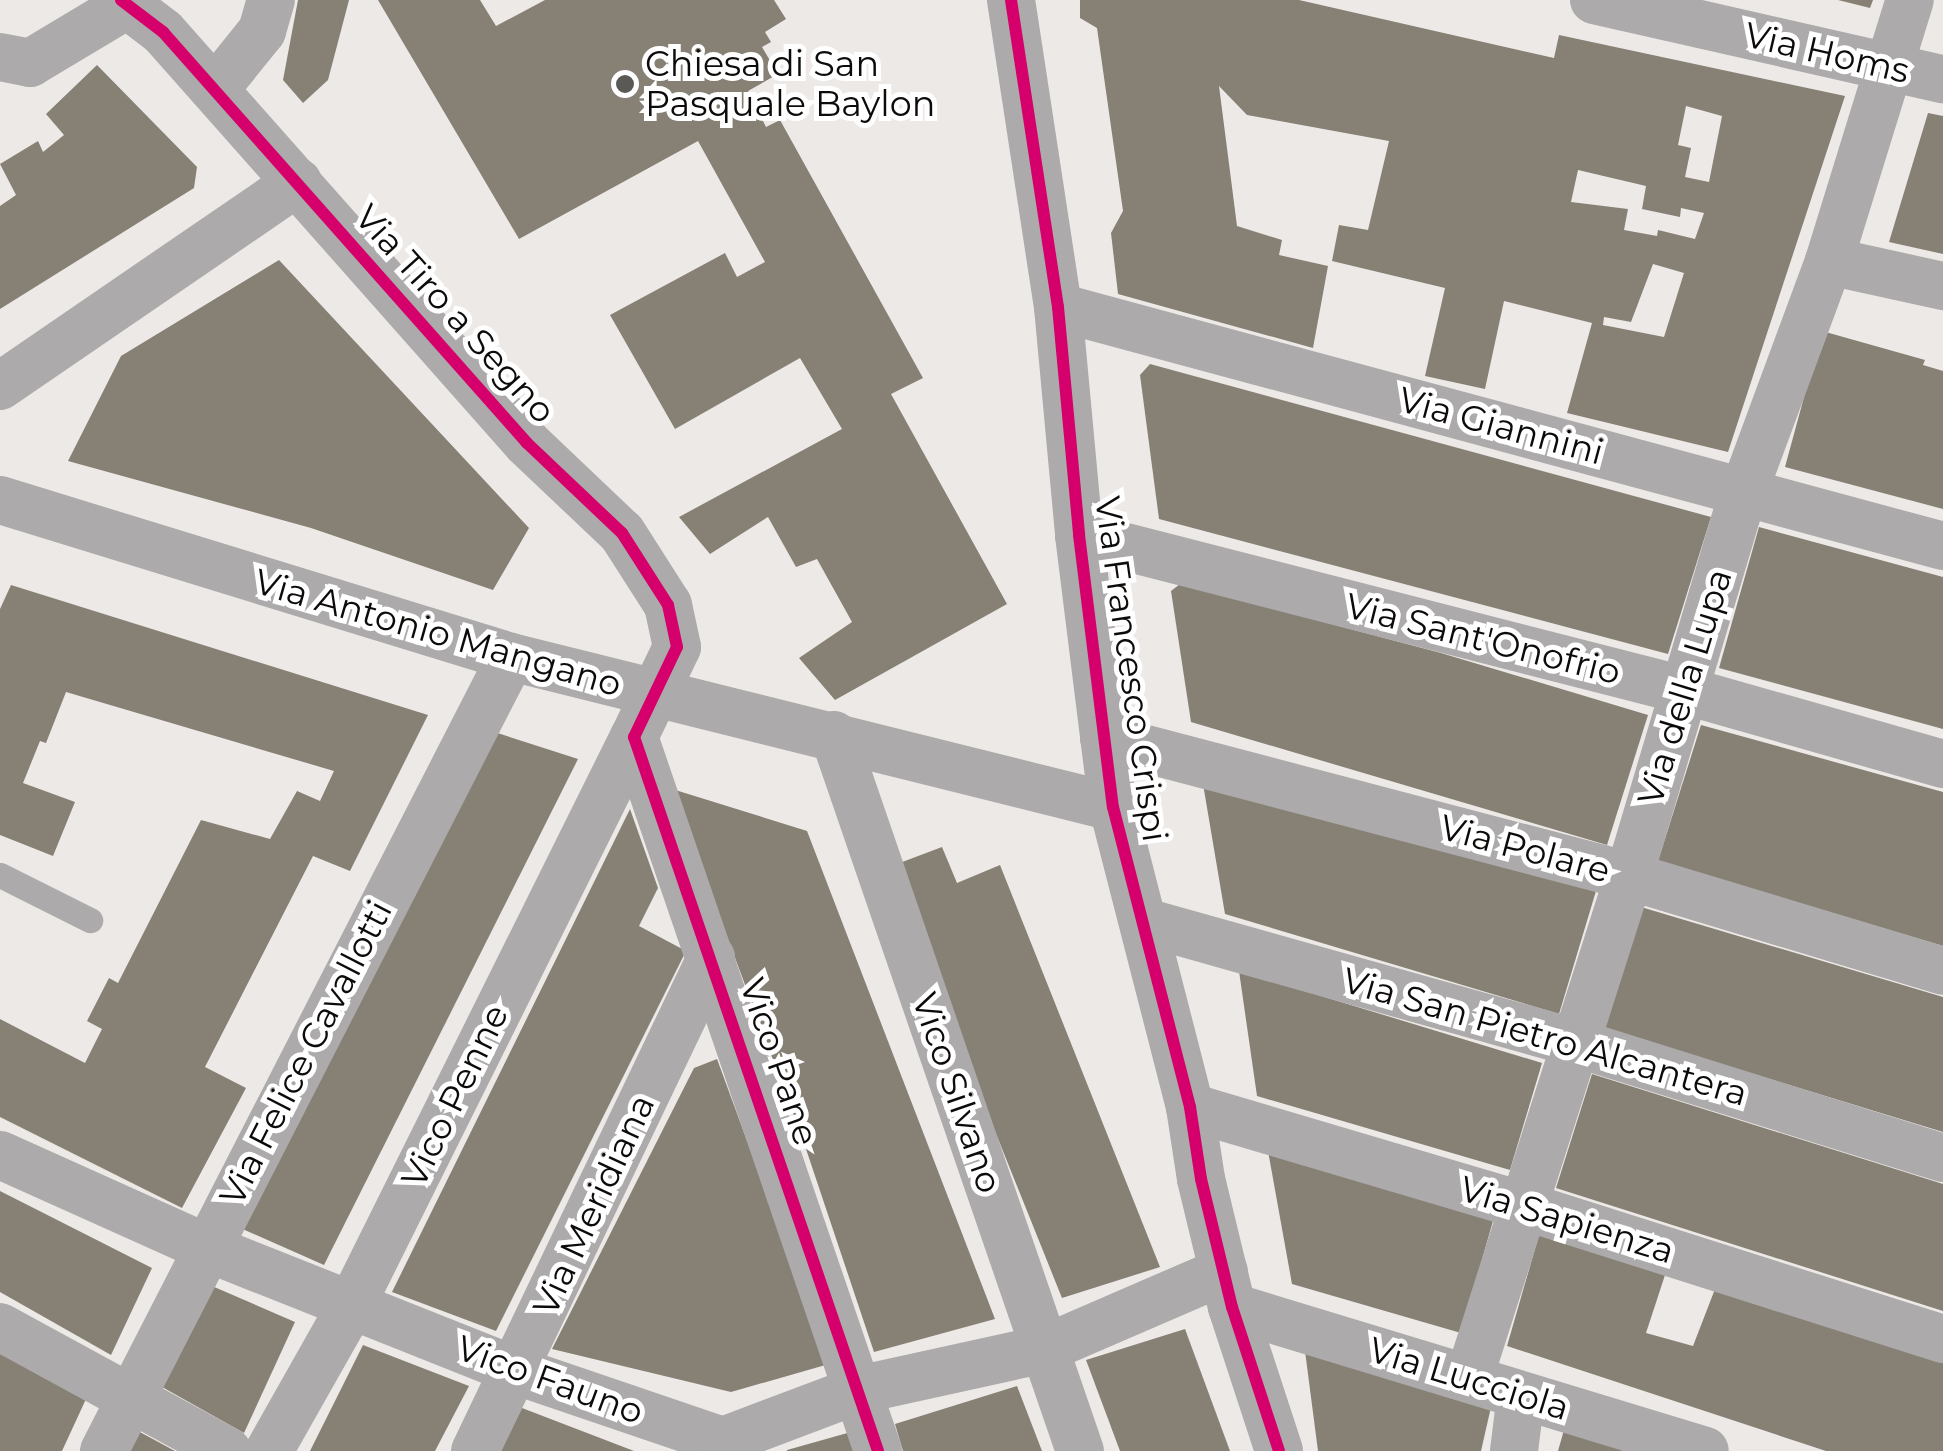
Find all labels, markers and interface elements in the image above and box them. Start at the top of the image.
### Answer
street label: Via Homs [1741,14,1913,92]
place label: Chiesa di San Pasquale Baylon [645,43,935,125]
marker: Chiesa di San Pasquale Baylon [614,73,636,95]
street label: Via Tiro a Segno [346,196,564,432]
street label: Via Giannini [1394,379,1608,473]
street label: Via Francesco Crispi [1086,494,1176,844]
street label: Via Antonio Mangano [250,561,626,705]
street label: Via della Lupa [1629,564,1741,810]
street label: Via Sant'Onofrio [1341,585,1625,693]
street label: Via Polare [1435,806,1615,892]
street label: Via Felice Cavallotti [211,894,401,1212]
street label: Via San Pietro Alcantera [1338,959,1752,1115]
street label: Vico Pane [731,973,827,1151]
street label: Vico Silvano [903,988,1011,1198]
street label: Vico Penne [393,998,517,1194]
street label: Via Meridiana [524,1088,664,1322]
street label: Via Sapienza [1455,1168,1679,1272]
street label: Vico Fauno [451,1327,649,1433]
street label: Via Lucciola [1364,1329,1574,1429]

